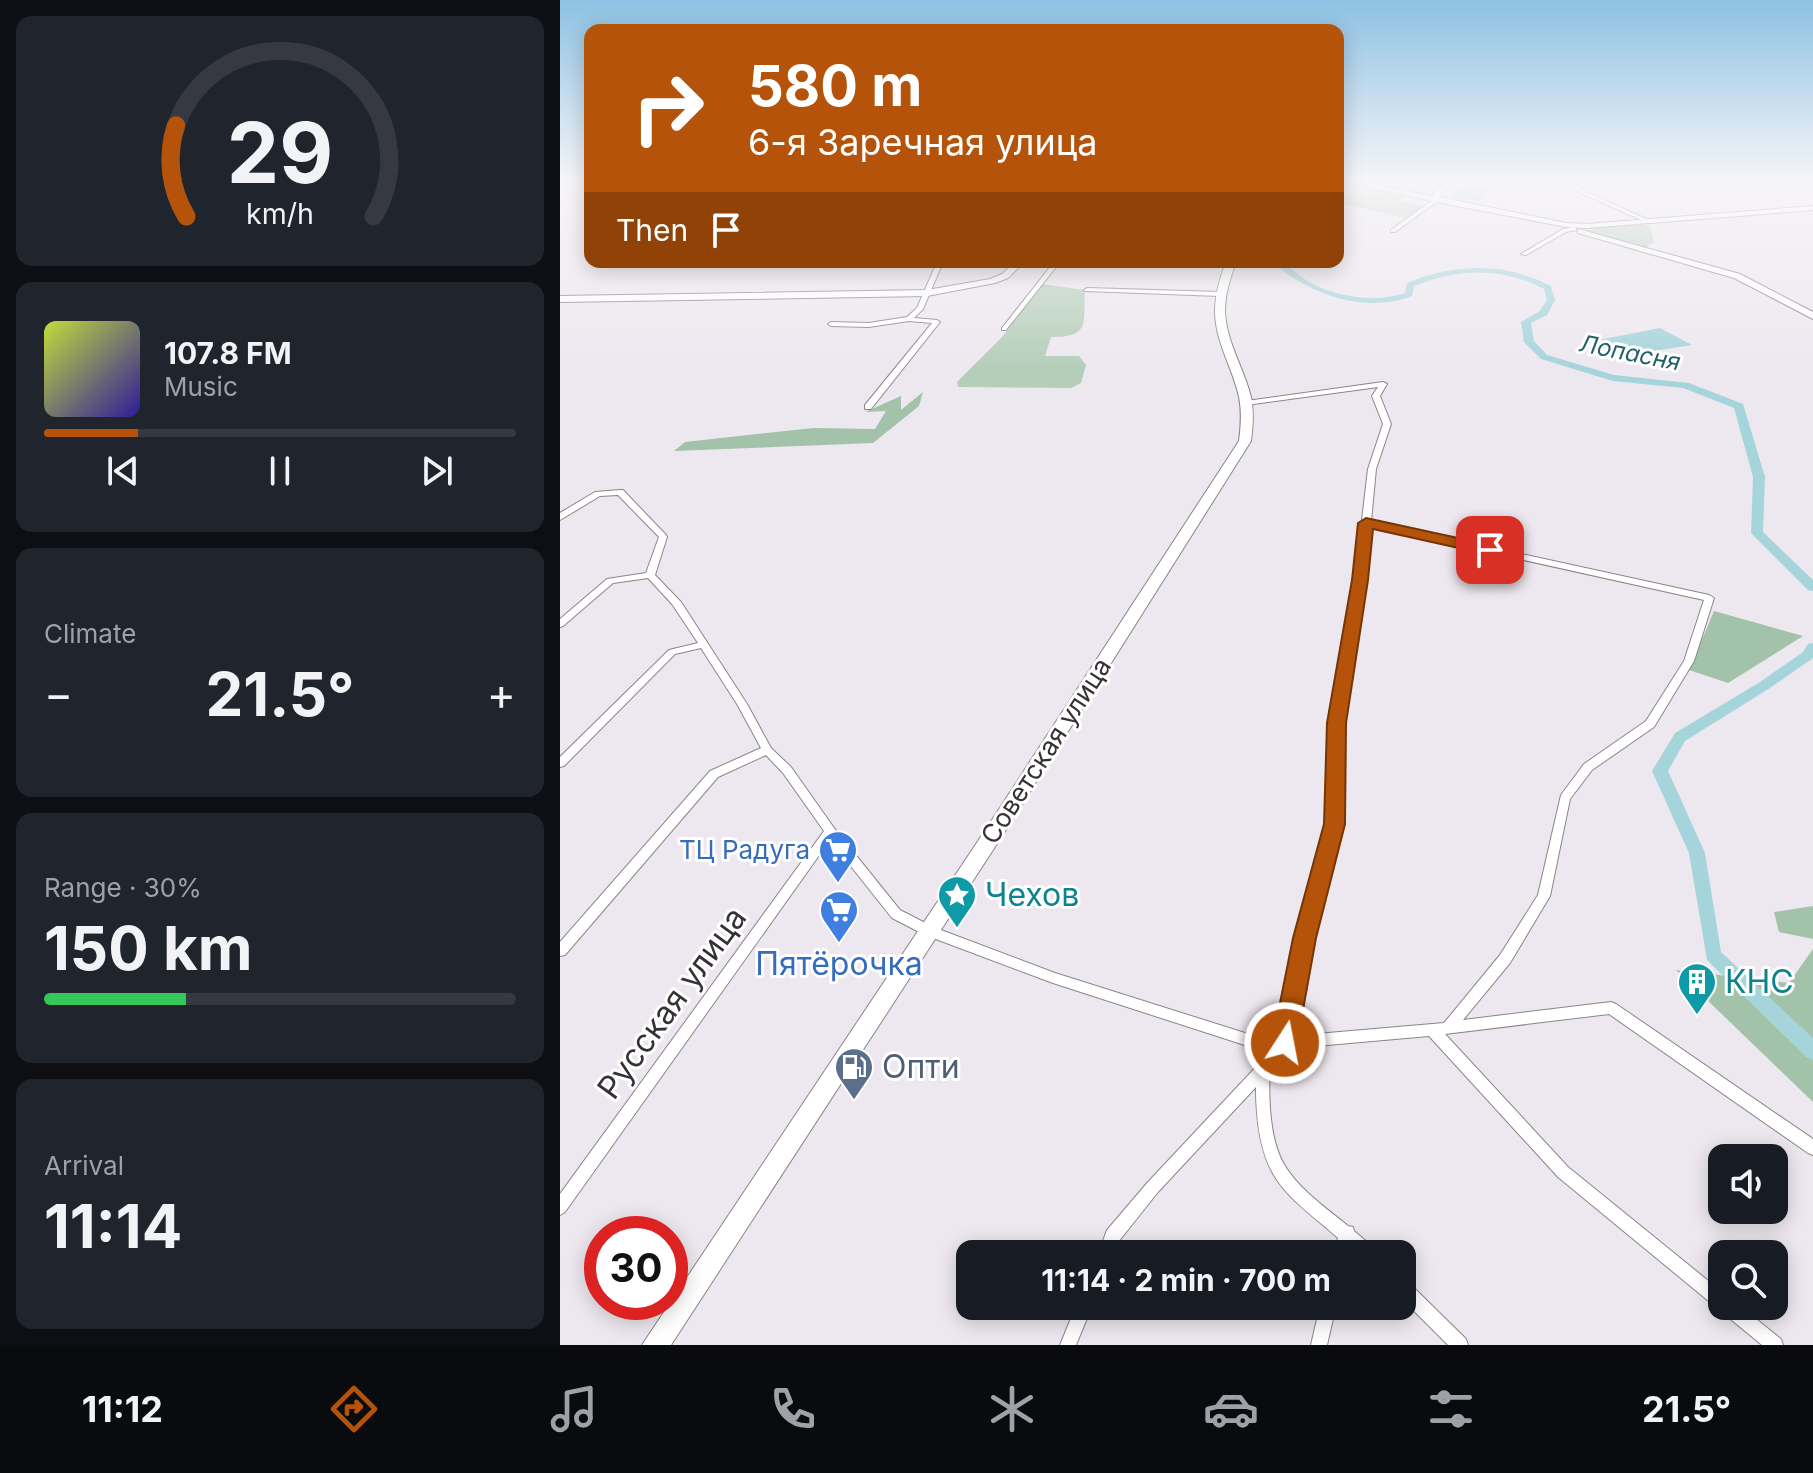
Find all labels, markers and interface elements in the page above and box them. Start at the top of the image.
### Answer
text: 580 m [748,52,922,120]
icon: right [616,56,720,160]
text: 29 [227,101,333,202]
text: 6-я Заречная улица [748,120,1097,164]
text: km/h [246,196,314,231]
icon: arrive [704,208,748,252]
text: Then [616,212,688,248]
water label: Лопасня [1577,329,1683,377]
text: 107.8 FM [164,335,292,371]
text: Music [164,371,238,402]
icon: previous [101,449,145,493]
icon: pause [258,449,302,493]
icon: next [415,449,459,493]
pin [1456,516,1524,584]
icon: arrive [1468,528,1512,572]
text: Climate [44,618,136,649]
street label: Советская улица [974,652,1117,849]
text: 21.5° [206,658,354,730]
text: − [44,667,73,721]
text: + [487,667,516,721]
supermarket icon: ТЦ Радуга [817,829,859,884]
place label: ТЦ Радуга [679,834,810,865]
text: Range · 30% [44,872,202,903]
place icon: Чехов [936,874,978,929]
place label: Чехов [985,875,1079,914]
supermarket icon: Пятёрочка [818,889,860,944]
street label: Русская улица [589,899,754,1106]
text: 150 km [44,912,252,984]
place label: Пятёрочка [755,944,923,983]
building icon: КНС [1676,961,1718,1016]
place label: КНС [1725,962,1794,1001]
position arrow [1243,1001,1327,1085]
fuel station icon: Опти [833,1046,875,1101]
place label: Опти [882,1047,960,1086]
map controls [1708,1144,1788,1320]
button: sound [1708,1144,1788,1224]
text: Arrival [44,1150,124,1181]
text: 11:14 [44,1190,182,1262]
speed limit sign: 30 [584,1216,688,1320]
button: search [1708,1240,1788,1320]
text: 11:14 · 2 min · 700 m [1041,1262,1331,1298]
icon: directions [326,1381,382,1437]
icon: music [546,1381,602,1437]
icon: phone [765,1381,821,1437]
icon: climate [984,1381,1040,1437]
icon: car [1203,1381,1259,1437]
icon: filters [1423,1381,1479,1437]
text: 11:12 [82,1387,163,1431]
text: 21.5° [1642,1387,1731,1431]

